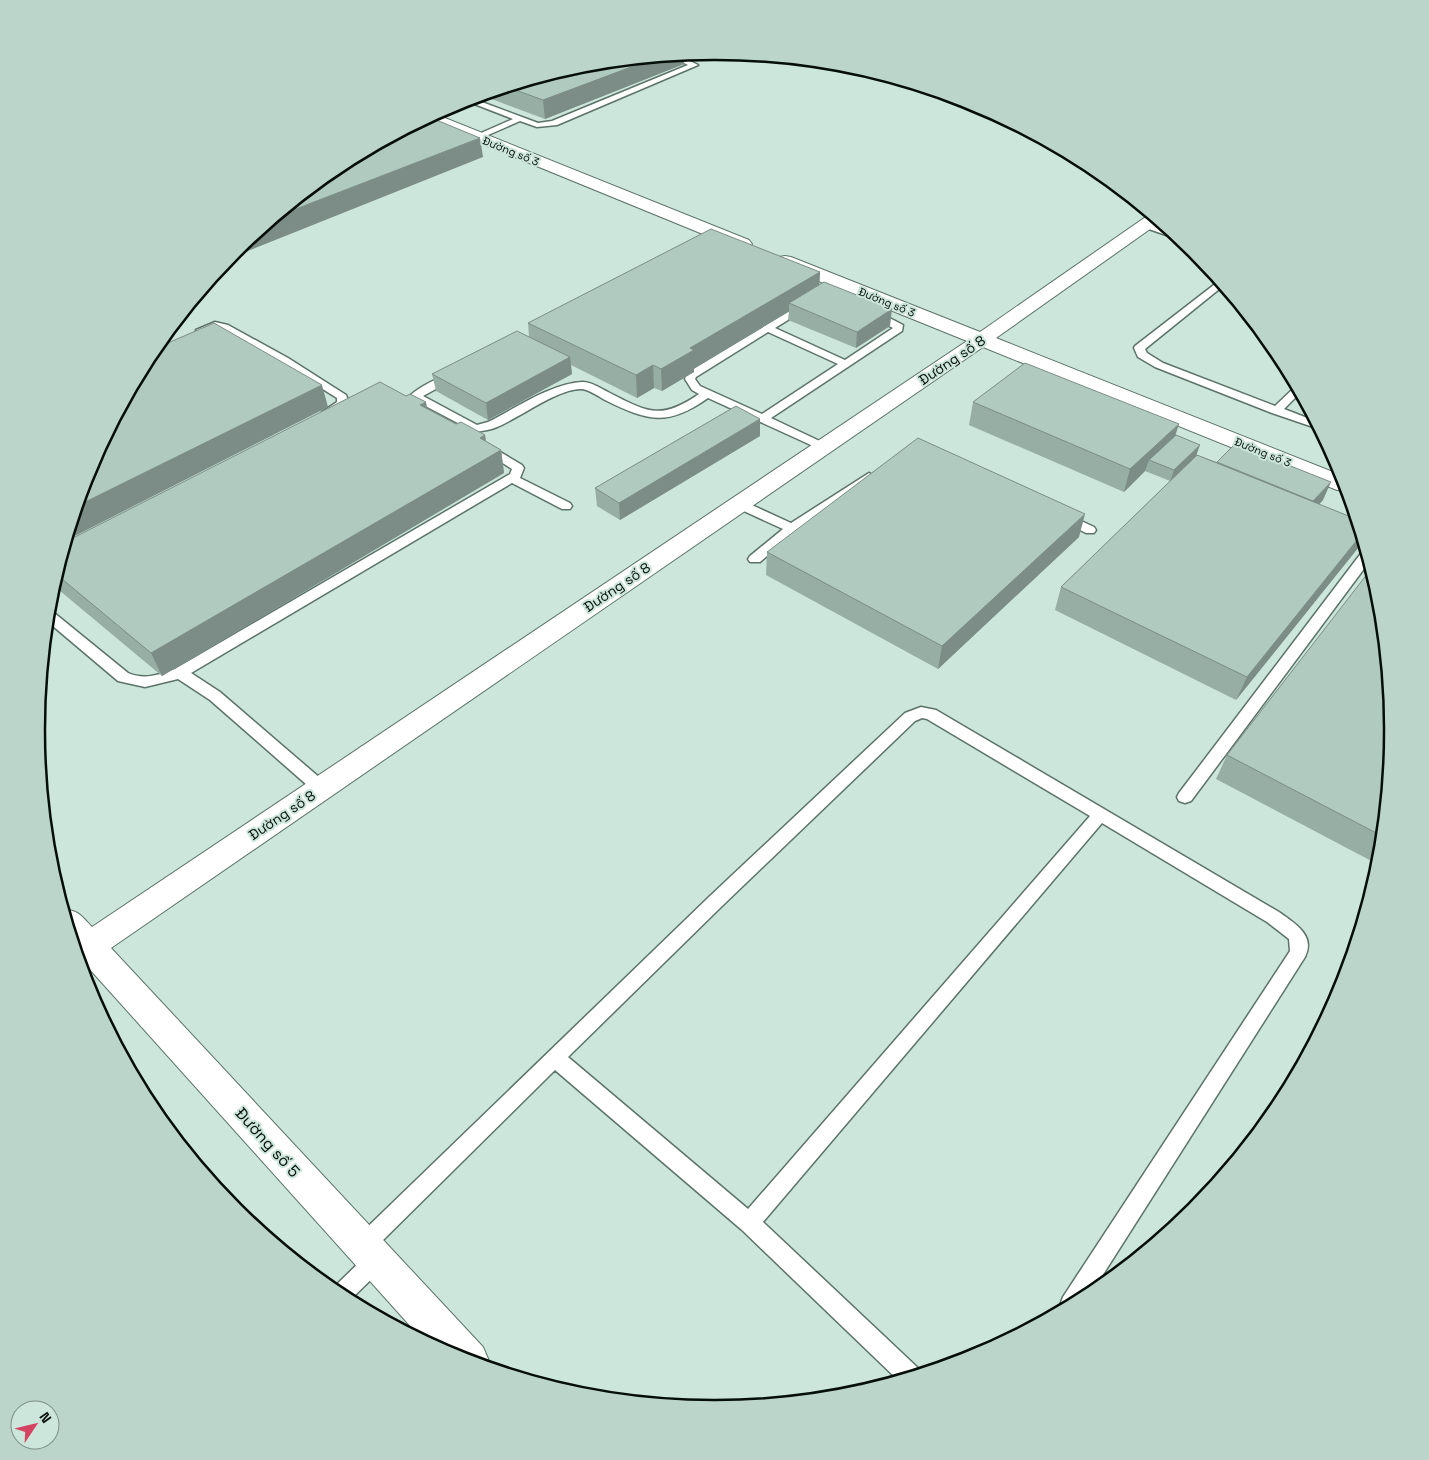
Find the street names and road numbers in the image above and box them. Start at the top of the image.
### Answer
street label: Đường số 3 [481,133,542,169]
street label: Đường số 3 [857,284,918,320]
street label: Đường số 8 [915,331,989,389]
street label: Đường số 3 [1233,434,1294,470]
street label: Đường số 8 [580,558,654,616]
street label: Đường số 8 [245,786,319,844]
street label: Đường số 5 [231,1103,305,1182]

